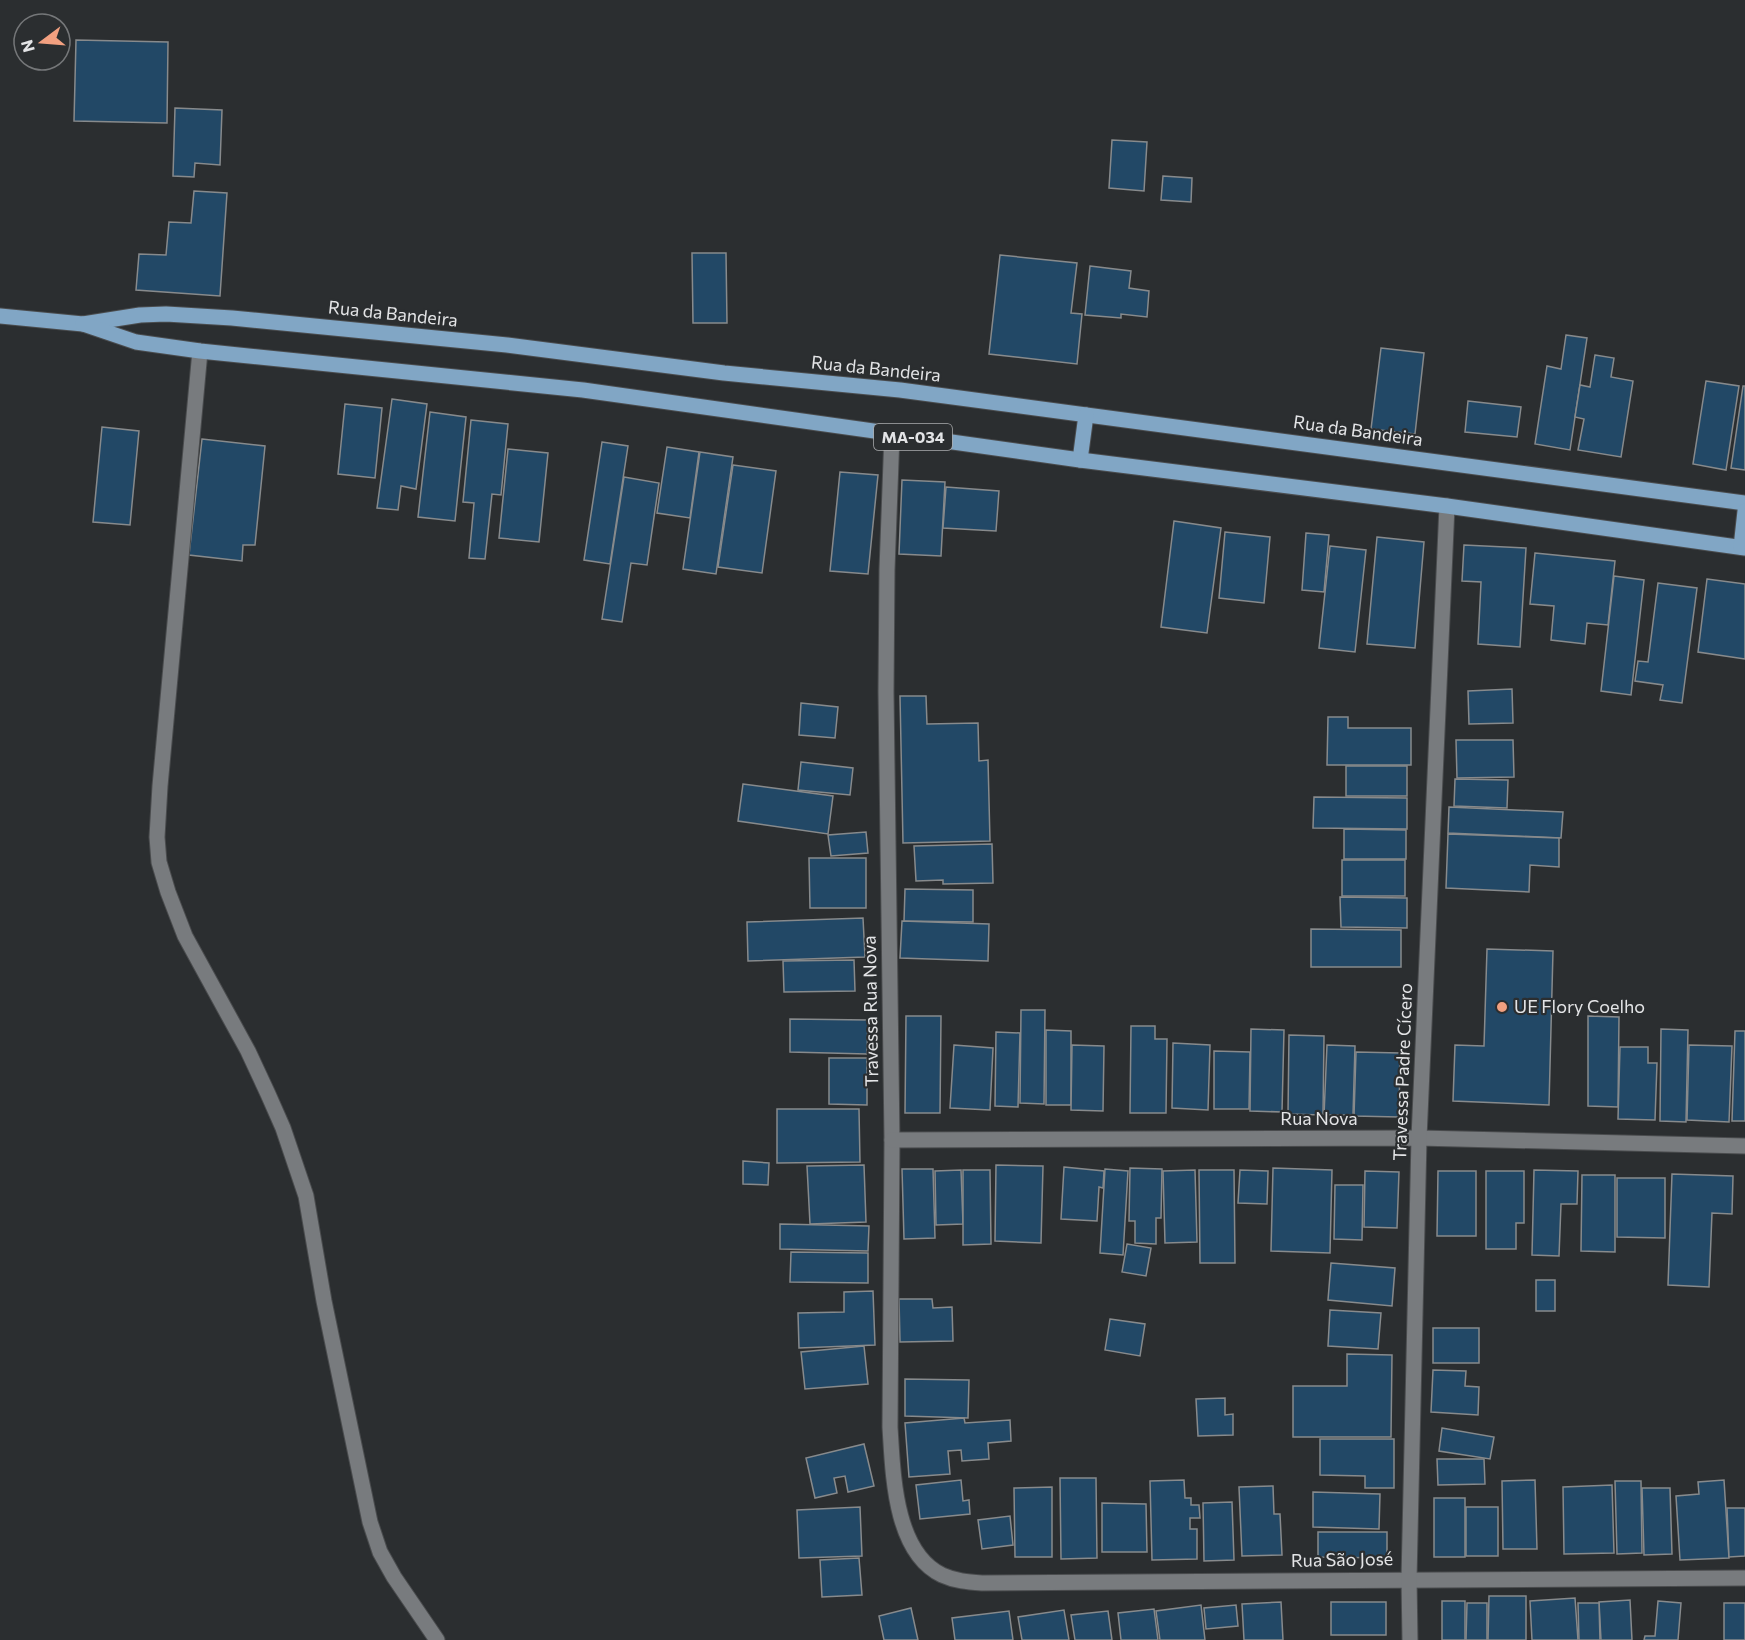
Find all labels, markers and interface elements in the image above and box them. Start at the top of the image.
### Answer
north arrow [12,12,72,72]
text: N [16,38,38,55]
street label: Rua da Bandeira [327,295,459,331]
street label: Rua da Bandeira [810,350,942,386]
street label: Rua da Bandeira [1292,410,1424,450]
road number: MA-034 [874,424,952,450]
street label: Travessa Rua Nova [858,935,882,1087]
street label: Travessa Padre Cícero [1388,983,1416,1161]
place label: UE Flory Coelho [1514,995,1645,1017]
marker: UE Flory Coelho [1495,1000,1509,1014]
street label: Rua Nova [1280,1107,1358,1129]
street label: Rua São José [1291,1547,1393,1571]

